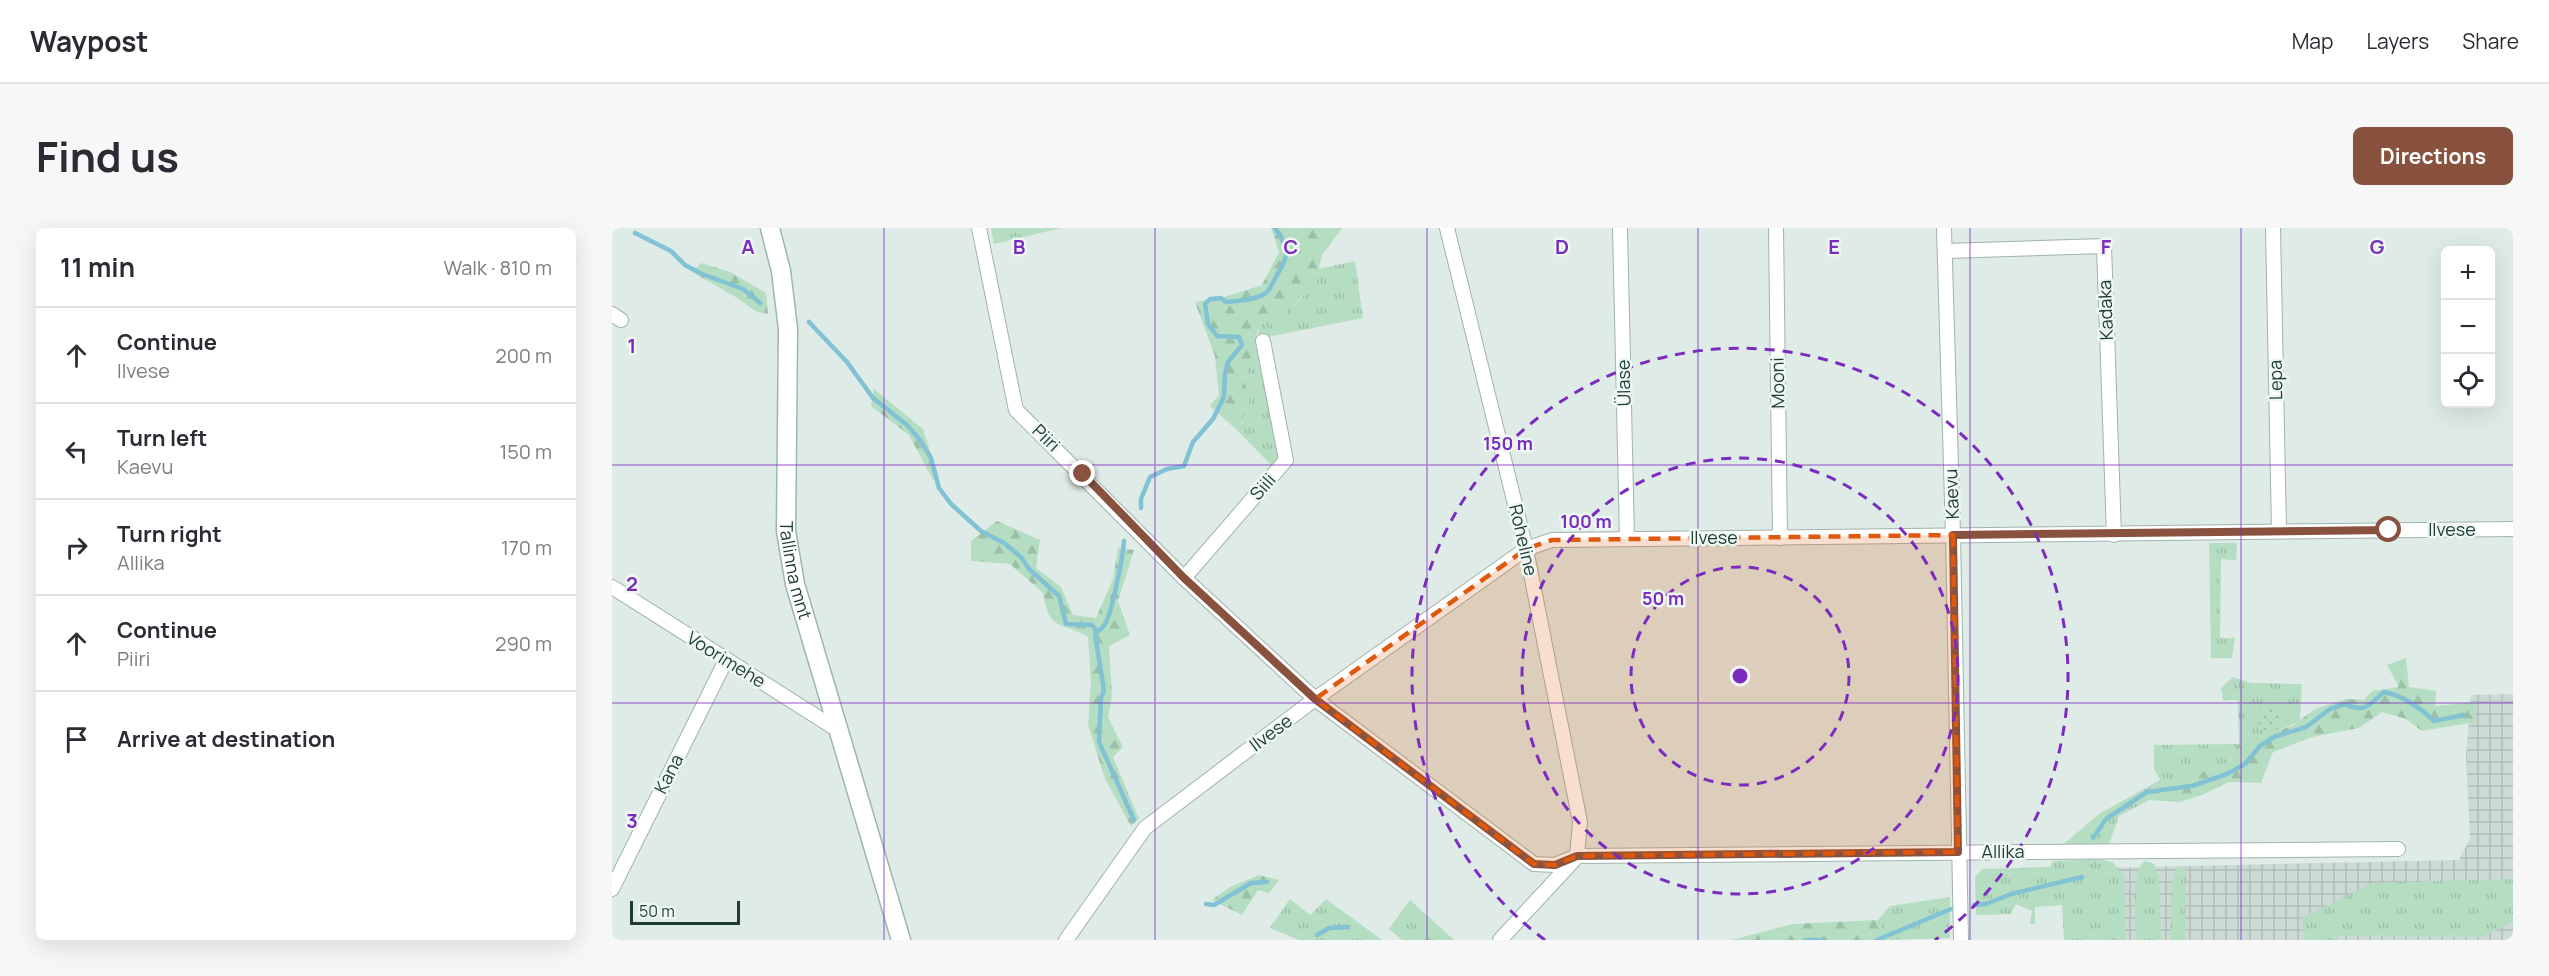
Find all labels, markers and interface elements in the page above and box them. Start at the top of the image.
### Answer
text: Waypost [30,22,149,60]
text: Map [2292,27,2333,55]
text: Layers [2366,27,2429,55]
text: Share [2462,27,2519,55]
text: Find us [36,127,179,185]
button: Directions [2353,127,2513,185]
text: A [741,233,755,260]
text: B [1013,233,1026,260]
text: C [1284,233,1298,260]
text: D [1555,233,1569,260]
text: E [1828,233,1840,260]
text: F [2101,233,2112,260]
text: G [2370,233,2385,260]
map controls [2441,246,2495,408]
button: + [2441,246,2495,300]
text: 11 min [60,249,135,285]
text: Walk · 810 m [443,254,552,281]
street label: Kadaka [2092,279,2118,341]
button: − [2441,300,2495,354]
text: Continue [117,327,217,357]
text: 1 [628,332,636,359]
icon: ahead [60,339,93,372]
text: 200 m [495,342,552,369]
button: locate [2441,354,2495,408]
text: Ilvese [117,357,170,384]
street label: Mooni [1765,357,1789,409]
street label: Ülase [1611,359,1635,407]
street label: Lepa [2263,360,2287,400]
street label: Piiri [1028,418,1066,456]
text: Turn left [117,423,207,453]
text: 150 m [1483,431,1533,455]
icon: left [60,435,93,468]
text: 150 m [499,438,552,465]
text: Kaevu [117,453,173,480]
route end [1069,460,1095,486]
street label: Siili [1244,468,1280,505]
street label: Kaevu [1938,468,1964,520]
street label: Roheline [1504,502,1544,578]
text: 100 m [1560,509,1612,533]
route start [2375,516,2401,542]
street label: Ilvese [2428,517,2476,541]
text: Turn right [117,519,222,549]
street label: Tallinna mnt [775,521,818,622]
street label: Ilvese [1690,525,1738,549]
icon: right [60,531,93,564]
text: 170 m [501,534,552,561]
text: Allika [117,549,165,576]
text: 2 [626,570,638,597]
text: 50 m [1642,586,1684,610]
text: Continue [117,615,217,645]
street label: Voorimehe [683,625,771,693]
icon: ahead [60,627,93,660]
text: 290 m [495,630,552,657]
text: Piiri [117,645,150,672]
centre of rings [1730,666,1750,686]
street label: Ilvese [1244,708,1297,756]
icon: arrive [60,723,93,756]
text: Arrive at destination [117,724,335,754]
street label: Kana [648,750,688,797]
text: 3 [626,807,638,834]
street label: Allika [1982,839,2024,863]
scale bar [630,898,740,926]
text: 50 m [639,900,675,922]

